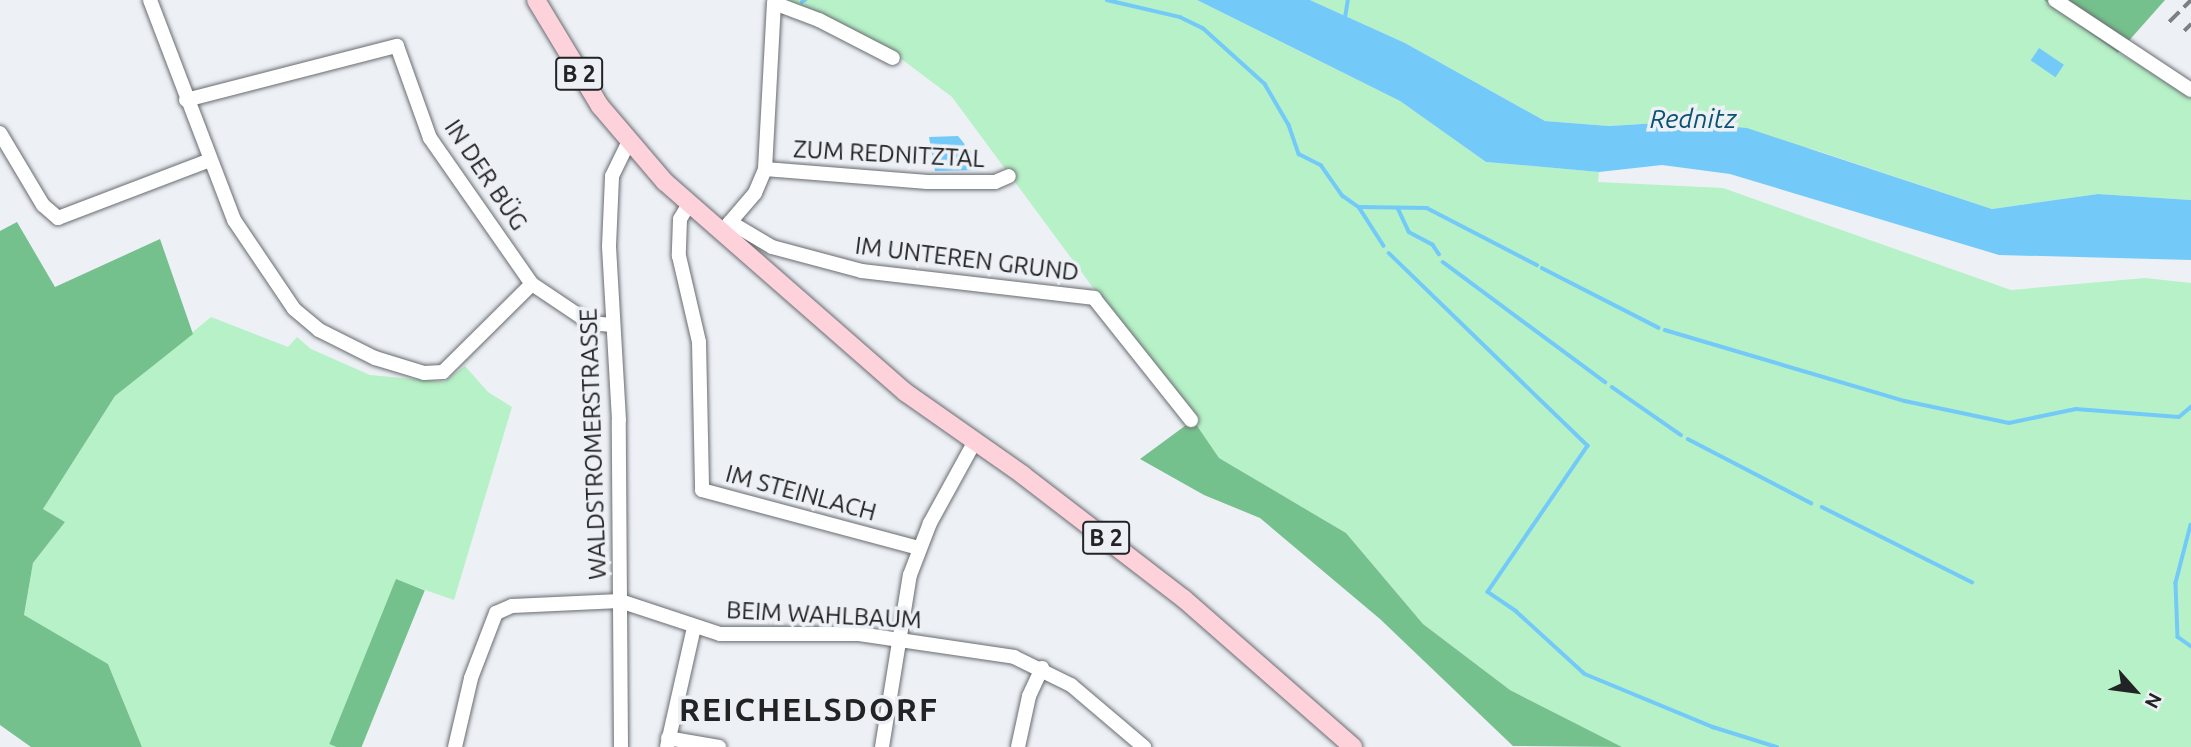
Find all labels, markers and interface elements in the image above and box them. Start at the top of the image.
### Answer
road number: B 2 [554,54,604,94]
water label: Rednitz [1650,103,1736,135]
street label: IN DER BÜG [438,114,534,236]
street label: ZUM REDNITZTAL [792,135,986,173]
street label: IM UNTEREN GRUND [853,231,1081,287]
street label: WALDSTROMERSTRASSE [574,308,612,580]
street label: IM STEINLACH [723,459,879,527]
road number: B 2 [1082,518,1130,558]
street label: BEIM WAHLBAUM [726,595,922,635]
north arrow [2100,656,2170,726]
text: N [2140,689,2167,712]
district label: REICHELSDORF [680,690,938,728]

